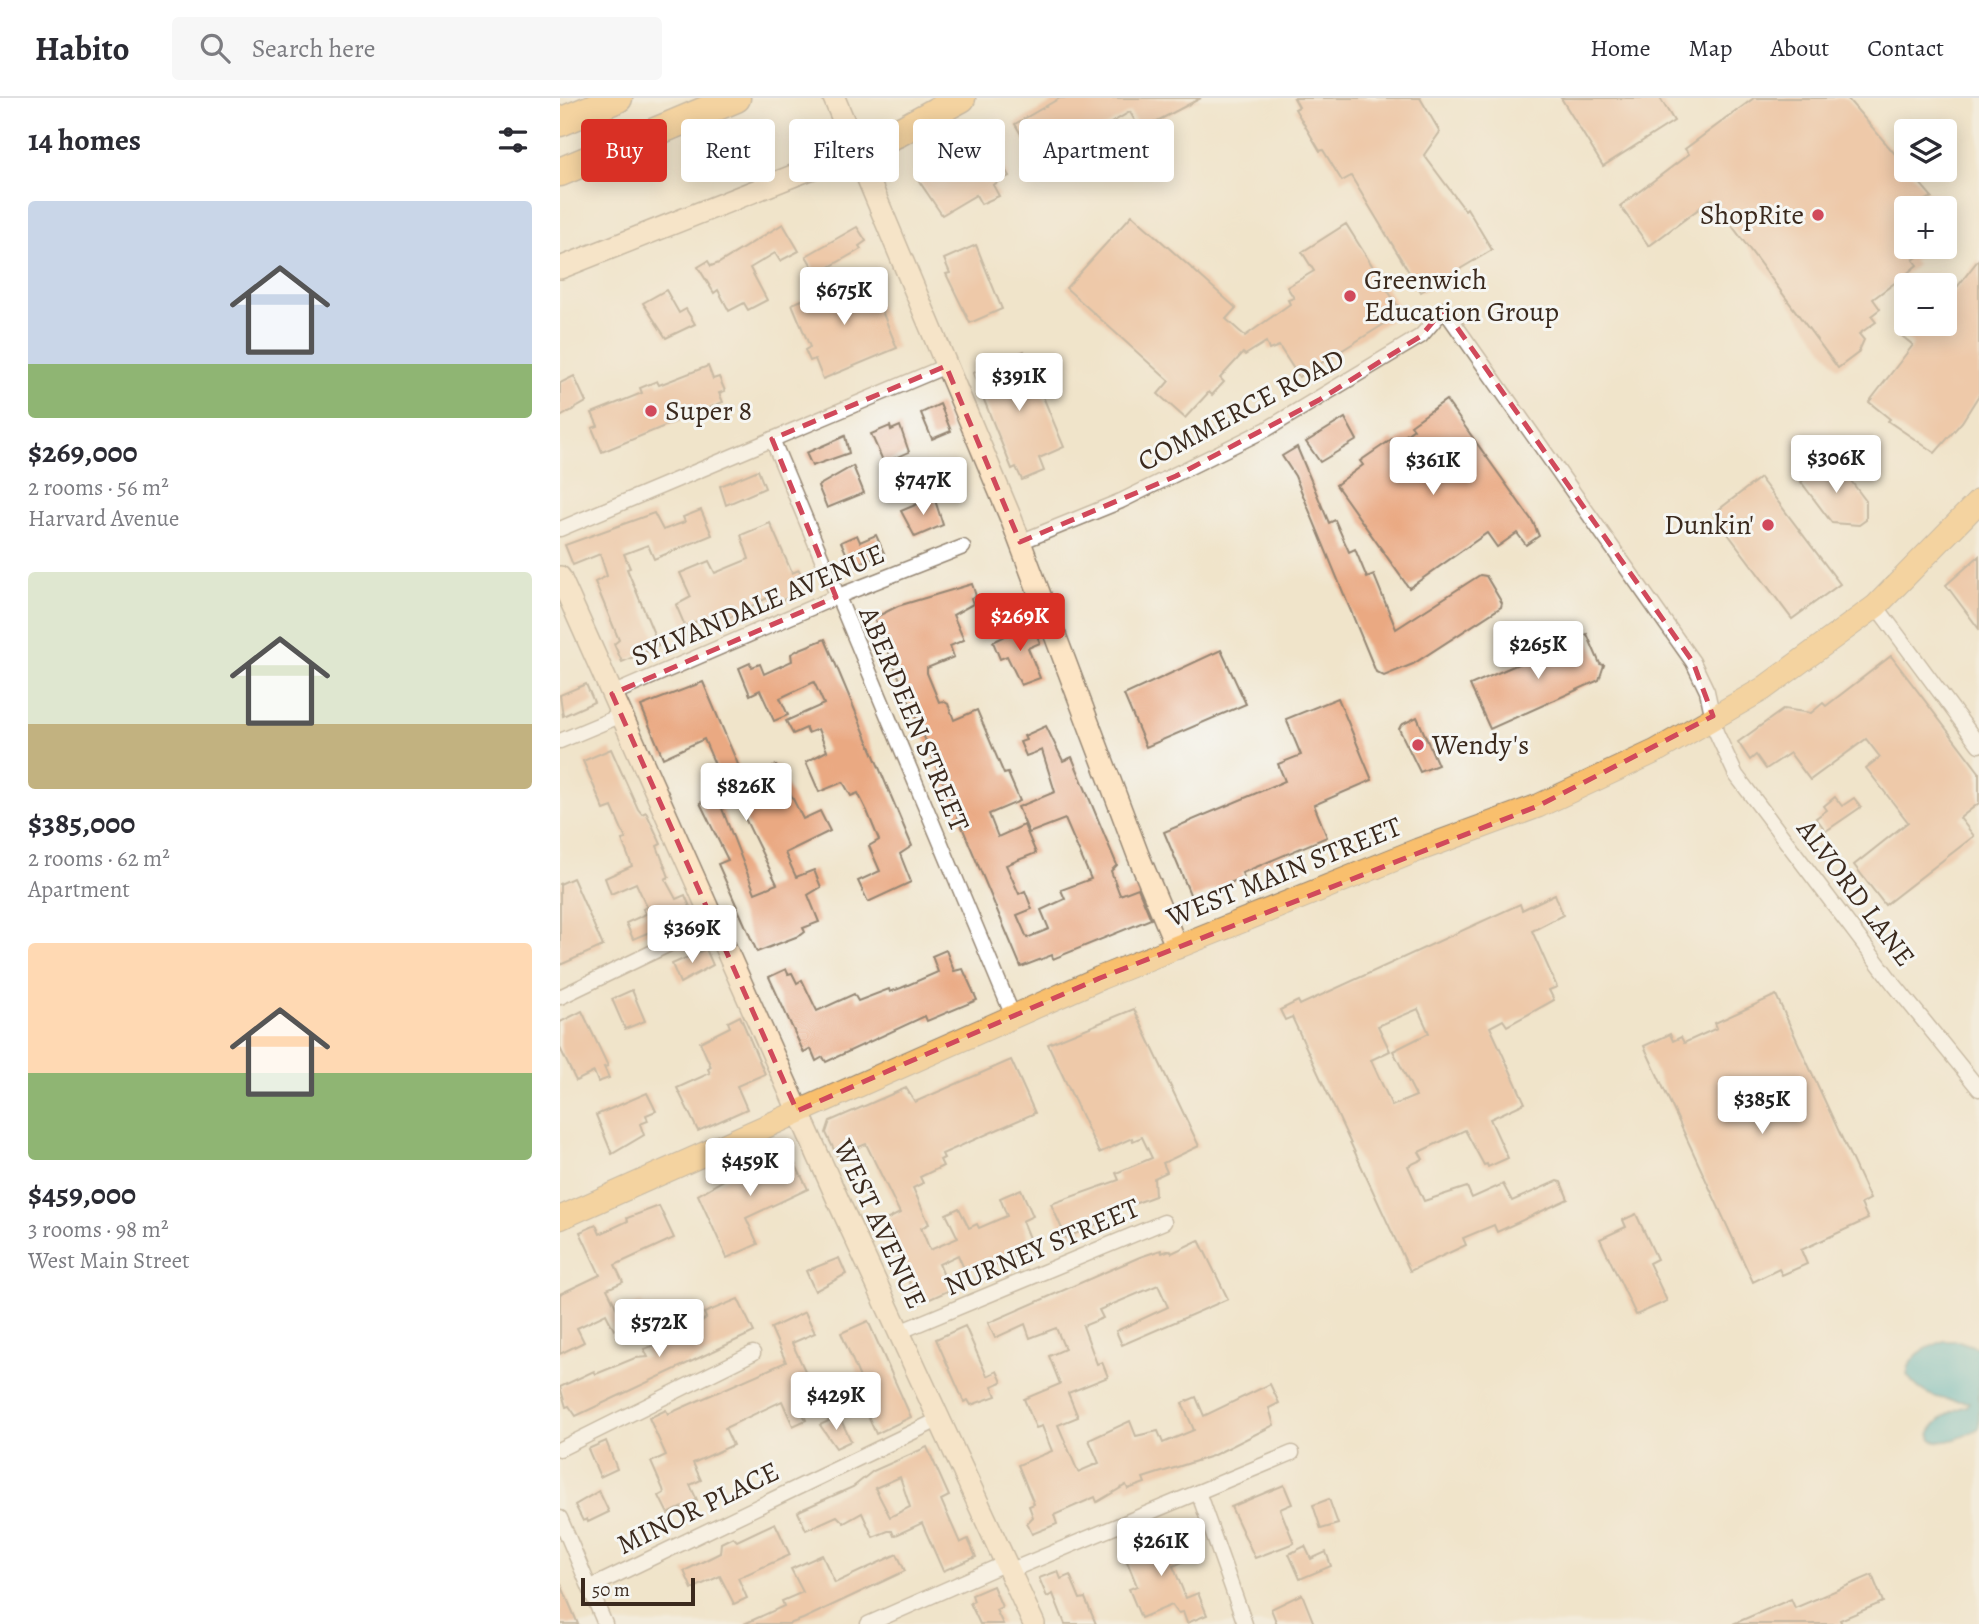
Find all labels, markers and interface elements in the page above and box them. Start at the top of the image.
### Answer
search box [172,17,662,80]
text: Habito [35,26,130,71]
icon: search [196,29,234,67]
text: Search here [252,31,375,66]
text: Home [1590,32,1651,64]
text: Map [1689,32,1733,64]
text: About [1771,32,1829,64]
text: Contact [1867,32,1944,64]
chip: Buy [581,119,667,182]
chip: Rent [681,119,775,182]
chip: Filters [789,119,899,182]
chip: New [913,119,1005,182]
chip: Apartment [1019,119,1174,182]
map controls [1894,119,1957,336]
button: layers [1894,119,1957,182]
text: 14 homes [28,120,141,160]
icon: filters [494,121,532,159]
place label: ShopRite [1700,196,1804,234]
button: + [1894,196,1957,259]
marker: ShopRite [1810,207,1826,223]
icon: home [217,247,343,373]
place label: Greenwich Education Group [1364,261,1559,331]
pin: $675K [795,268,893,327]
button: − [1894,273,1957,336]
text: $675K [816,274,872,305]
marker: Greenwich Education Group [1342,288,1358,304]
street label: COMMERCE ROAD [1131,339,1351,481]
pin: $391K [970,354,1068,413]
text: $391K [992,360,1046,391]
place label: Super 8 [665,392,752,430]
marker: Super 8 [643,403,659,419]
text: $269,000 [28,432,138,472]
pin: $306K [1787,436,1885,495]
pin: $361K [1384,438,1482,497]
text: $306K [1807,442,1865,473]
text: $361K [1406,444,1460,475]
pin: $747K [874,458,972,517]
text: $747K [895,464,951,495]
text: 2 rooms · 56 m² [28,472,169,503]
text: Harvard Avenue [28,503,179,534]
place label: Dunkin' [1664,506,1754,544]
marker: Dunkin' [1760,517,1776,533]
street label: SYLVANDALE AVENUE [626,534,890,676]
pin: $269K [971,594,1069,653]
street label: ABERDEEN STREET [849,600,979,837]
text: $269K [991,600,1049,631]
icon: home [217,618,343,744]
pin: $265K [1489,622,1587,681]
text: $265K [1509,628,1567,659]
place label: Wendy's [1431,726,1529,764]
marker: Wendy's [1410,737,1426,753]
pin: $826K [697,764,795,823]
text: $826K [717,770,775,801]
text: $385,000 [28,803,135,843]
street label: WEST MAIN STREET [1160,808,1407,937]
street label: ALVORD LANE [1787,811,1924,974]
text: 2 rooms · 62 m² [28,843,170,874]
text: Apartment [28,874,130,905]
pin: $369K [643,906,741,965]
text: $369K [663,912,721,943]
icon: home [217,989,343,1115]
pin: $385K [1713,1076,1811,1136]
text: $385K [1734,1083,1790,1114]
street label: WEST AVENUE [824,1132,936,1315]
pin: $459K [701,1138,799,1198]
text: $459K [721,1145,779,1176]
text: $459,000 [28,1174,136,1214]
street label: NURNEY STREET [939,1189,1145,1305]
text: 3 rooms · 98 m² [28,1214,169,1245]
text: West Main Street [28,1245,190,1276]
pin: $572K [610,1300,708,1359]
text: $572K [631,1306,687,1337]
pin: $429K [787,1372,885,1432]
text: $429K [807,1379,865,1410]
street label: MINOR PLACE [610,1452,786,1564]
pin: $261K [1112,1518,1210,1578]
text: $261K [1133,1525,1189,1556]
scale bar [581,1575,695,1607]
text: 50 m [592,1577,630,1603]

